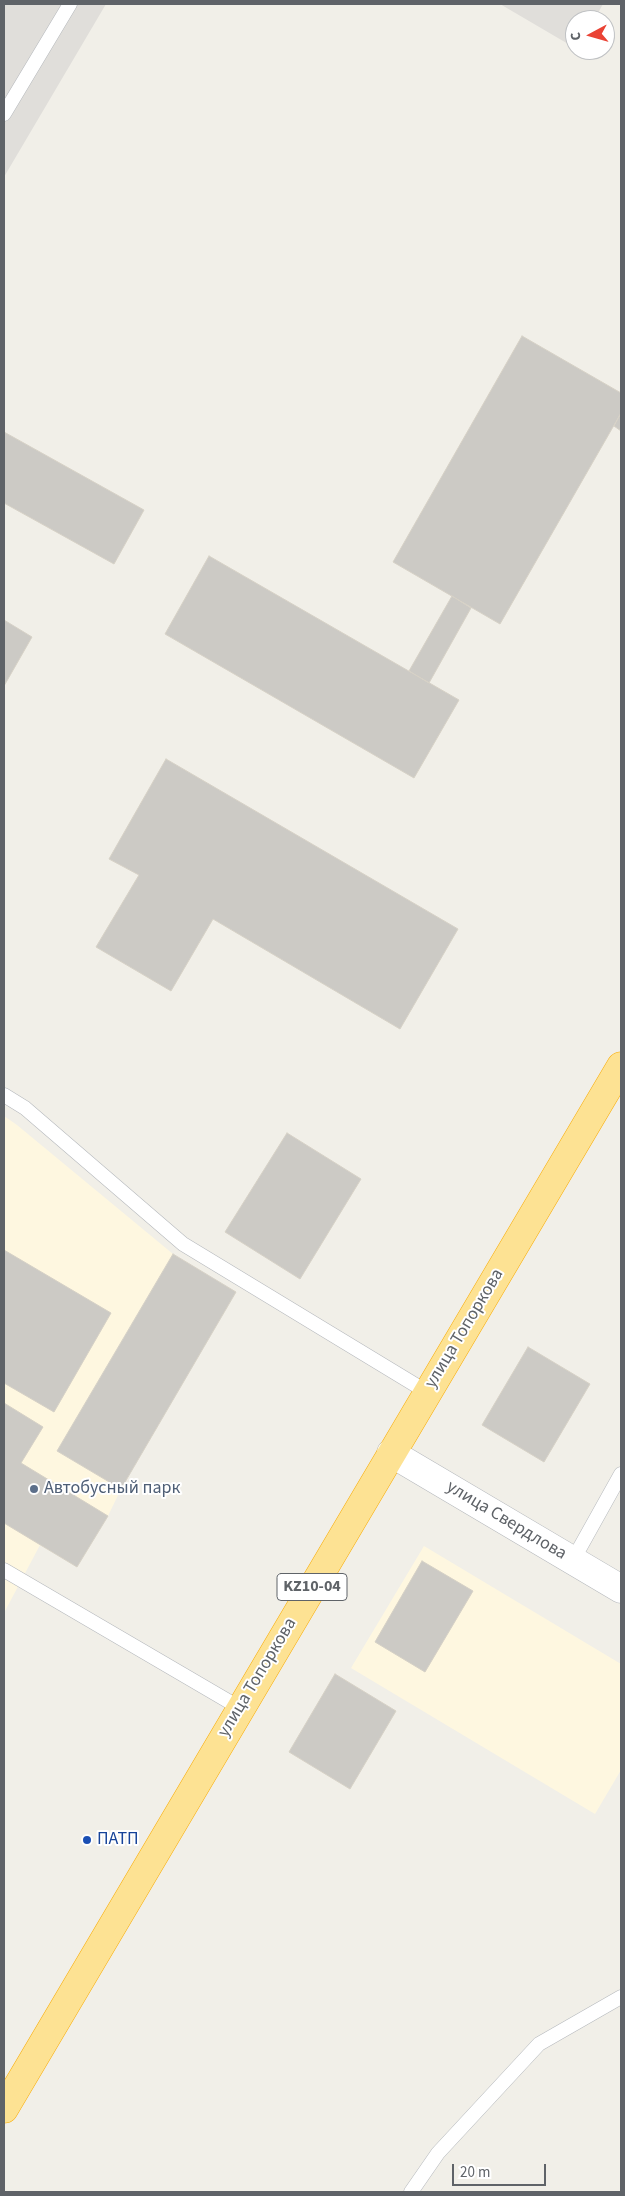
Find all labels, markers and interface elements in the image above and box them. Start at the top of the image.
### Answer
north arrow [565,10,615,60]
text: С [566,31,586,42]
street label: улица Топоркова [421,1265,509,1393]
street label: улица Свердлова [442,1477,570,1565]
place label: Автобусный парк [44,1478,180,1500]
marker: Автобусный парк [28,1483,40,1495]
road number: KZ10-04 [277,1574,347,1600]
street label: улица Топоркова [214,1614,302,1742]
place label: ПАТП [97,1829,139,1851]
marker: ПАТП [81,1834,93,1846]
scale bar [455,2154,549,2186]
text: 20 m [460,2162,490,2183]

